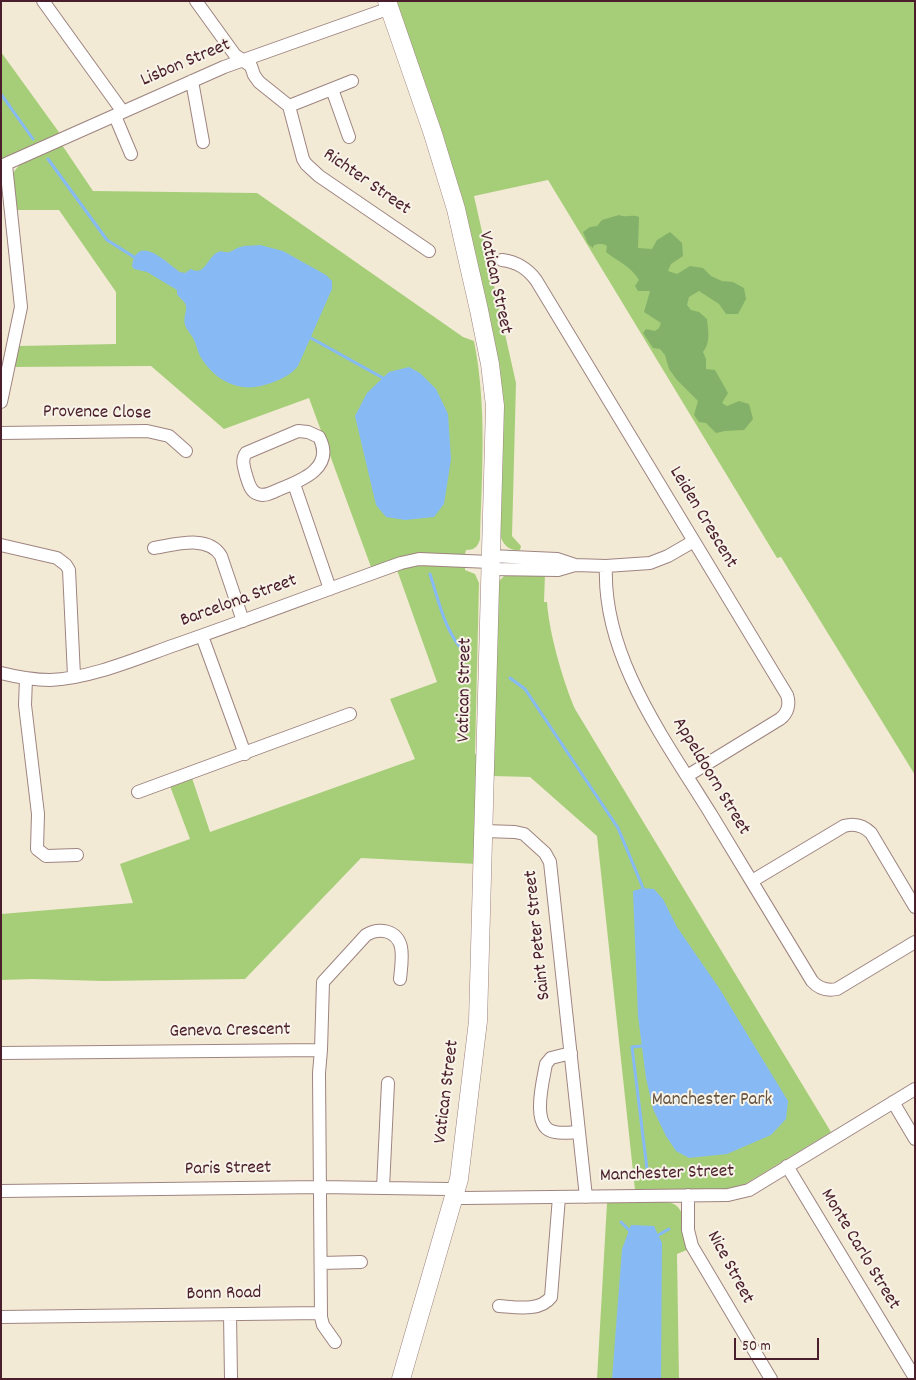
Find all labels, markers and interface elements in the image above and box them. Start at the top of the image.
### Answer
street label: Lisbon Street [138,35,234,93]
street label: Richter Street [318,144,414,222]
street label: Vatican Street [472,230,516,336]
street label: Provence Close [43,402,151,426]
street label: Leiden Crescent [663,463,741,573]
street label: Barcelona Street [178,570,300,634]
street label: Vatican Street [454,638,478,742]
street label: Appeldoorn Street [666,714,754,840]
street label: Saint Peter Street [521,869,557,1001]
street label: Geneva Crescent [169,1020,291,1044]
street label: Vatican Street [430,1039,466,1145]
park label: Manchester Park [652,1090,772,1112]
street label: Paris Street [185,1158,271,1182]
street label: Manchester Street [599,1161,735,1189]
street label: Monte Carlo Street [814,1185,904,1315]
street label: Nice Street [700,1228,758,1308]
street label: Bonn Road [186,1283,262,1307]
scale bar [736,1328,821,1360]
text: 50 m [742,1336,771,1358]

